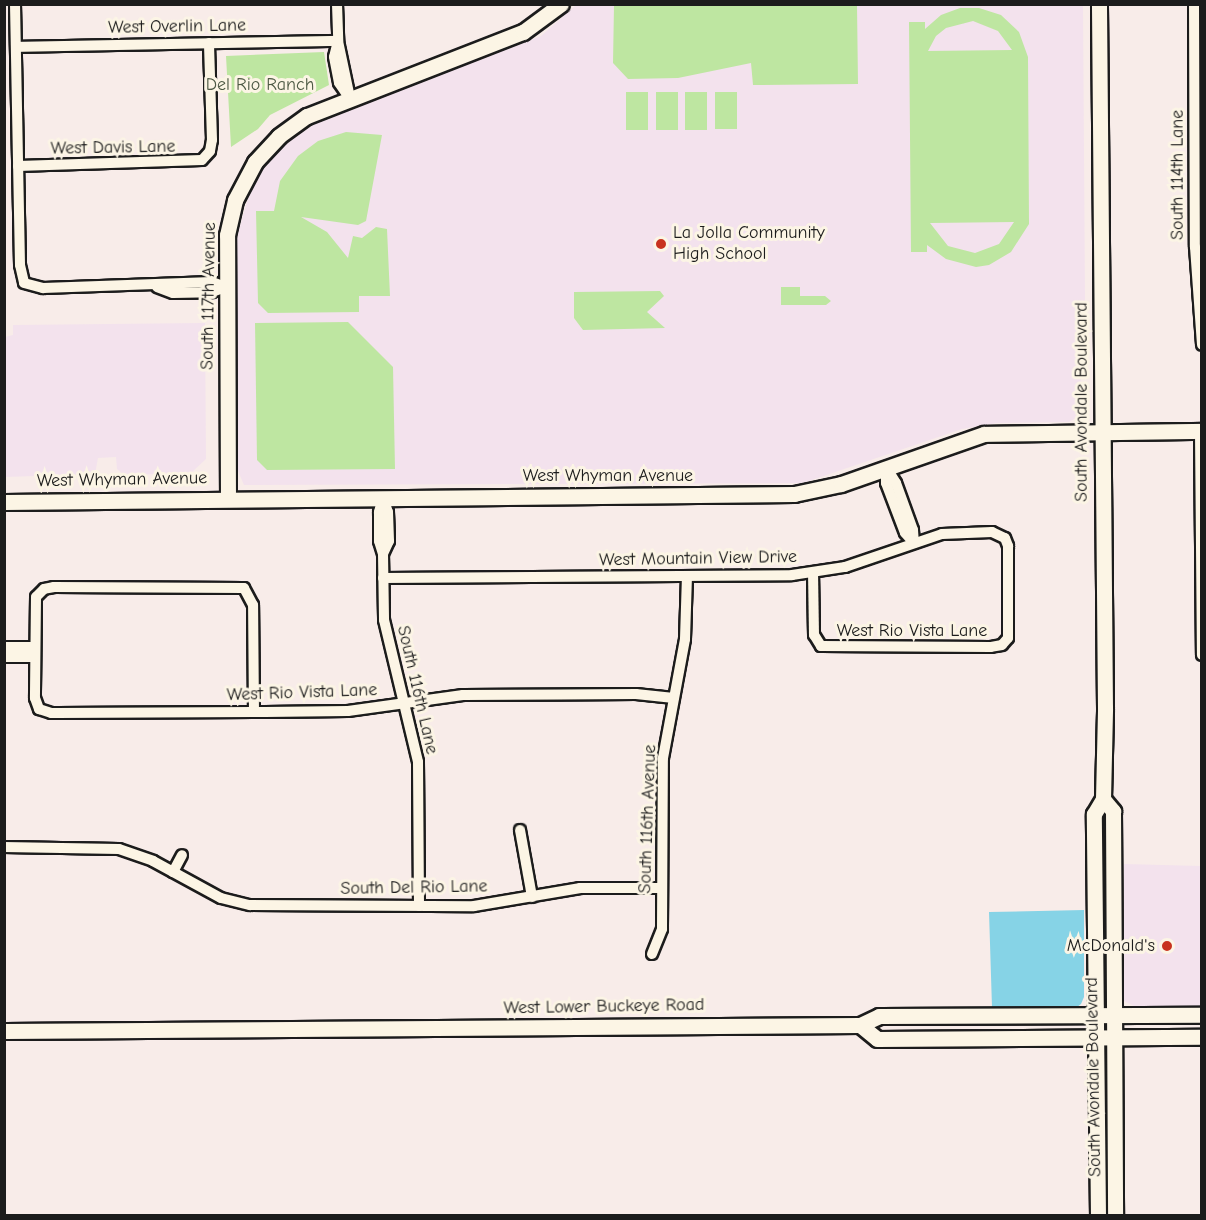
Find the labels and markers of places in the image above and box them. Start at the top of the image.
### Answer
place label: La Jolla Community High School [673,223,825,266]
marker: La Jolla Community High School [654,237,668,251]
place label: McDonald's [1067,935,1155,957]
marker: McDonald's [1160,939,1174,953]

